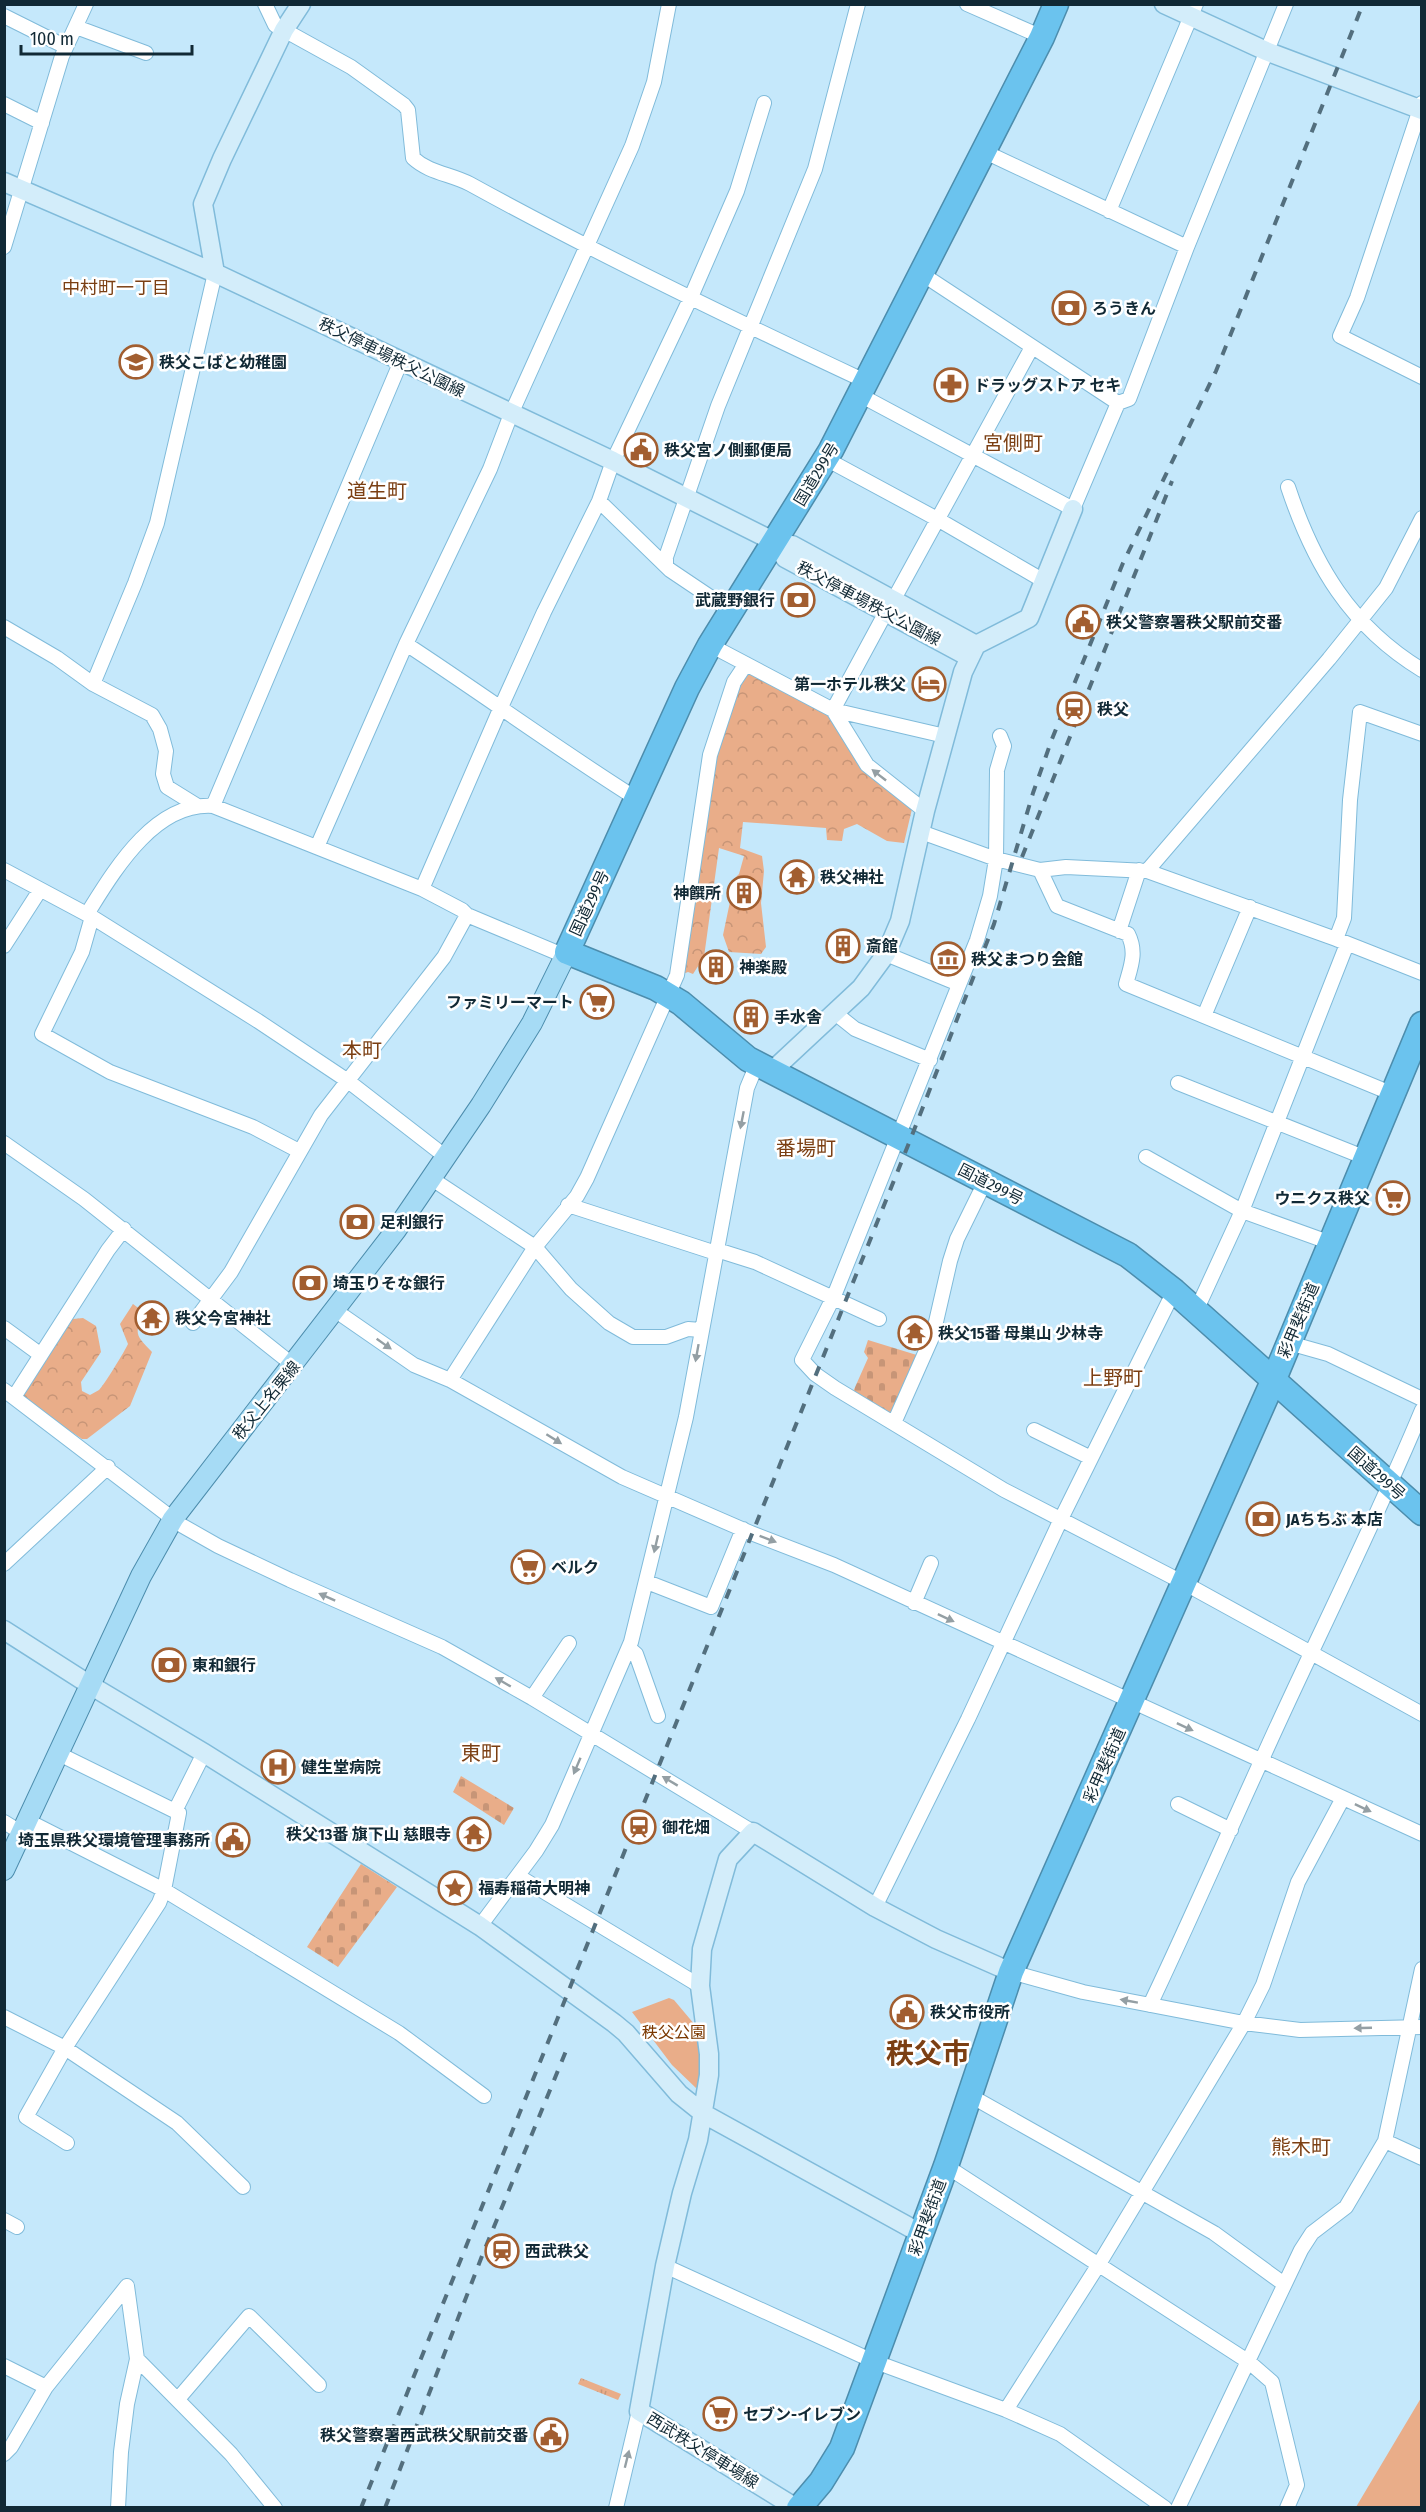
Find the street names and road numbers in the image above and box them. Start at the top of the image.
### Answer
street label: 秩父停車場秩父公園線 [316,314,468,401]
street label: 国道299号 [790,439,843,509]
street label: 秩父停車場秩父公園線 [794,557,944,649]
street label: 国道299号 [566,867,613,939]
street label: 国道299号 [955,1160,1026,1209]
street label: 彩甲斐街道 [1274,1280,1323,1361]
street label: 秩父上名栗線 [229,1357,304,1444]
street label: 国道299号 [1344,1443,1409,1504]
street label: 彩甲斐街道 [1080,1725,1129,1806]
street label: 彩甲斐街道 [905,2176,950,2258]
street label: 西武秩父停車場線 [643,2408,762,2492]

